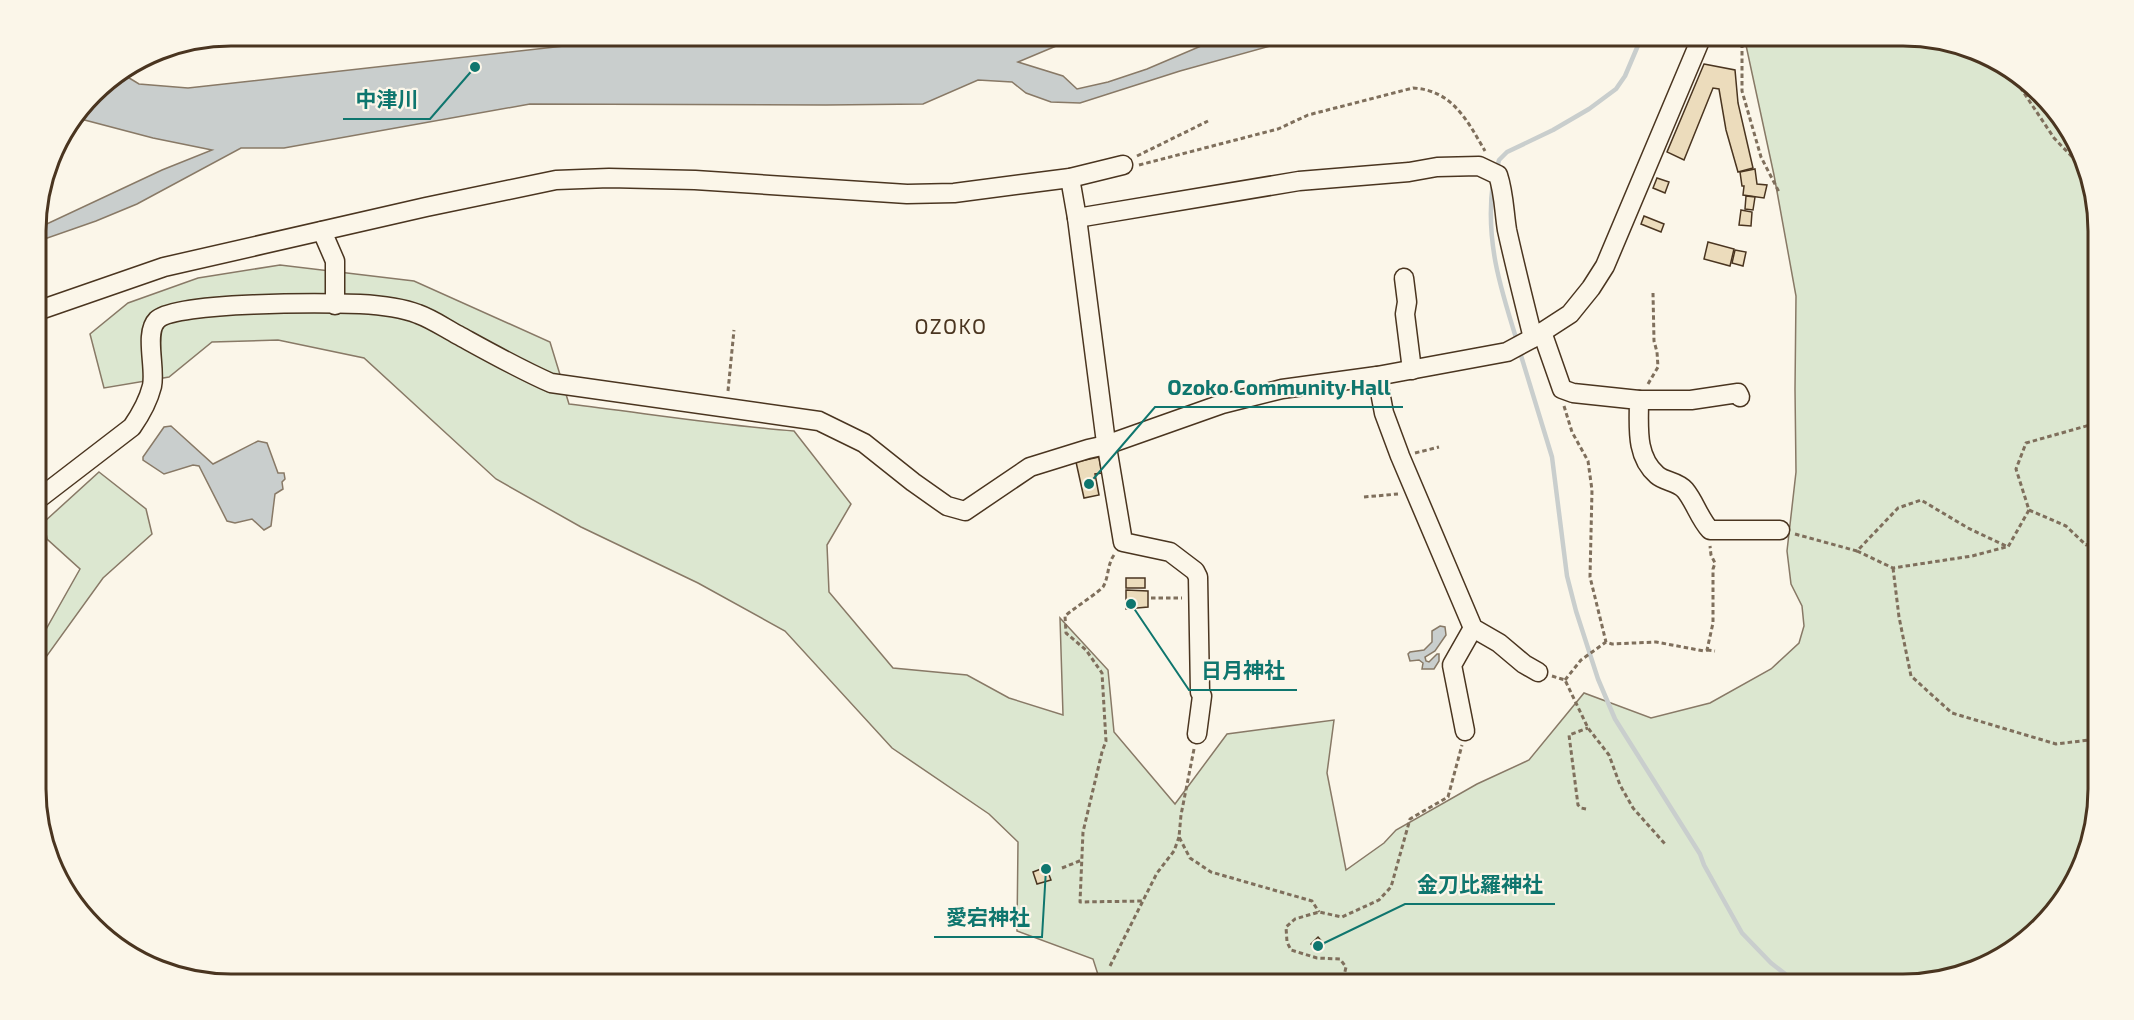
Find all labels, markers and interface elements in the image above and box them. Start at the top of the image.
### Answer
callout: 中津川 [343,80,430,119]
text: 中津川 [356,86,419,111]
district label: OZOKO [914,313,988,338]
callout: Ozoko Community Hall [1155,368,1403,407]
text: Ozoko Community Hall [1167,374,1391,400]
callout: 日月神社 [1189,651,1297,690]
text: 日月神社 [1201,657,1285,682]
callout: 金刀比羅神社 [1405,865,1555,904]
text: 金刀比羅神社 [1417,871,1543,896]
callout: 愛宕神社 [934,898,1042,937]
text: 愛宕神社 [946,904,1030,929]

